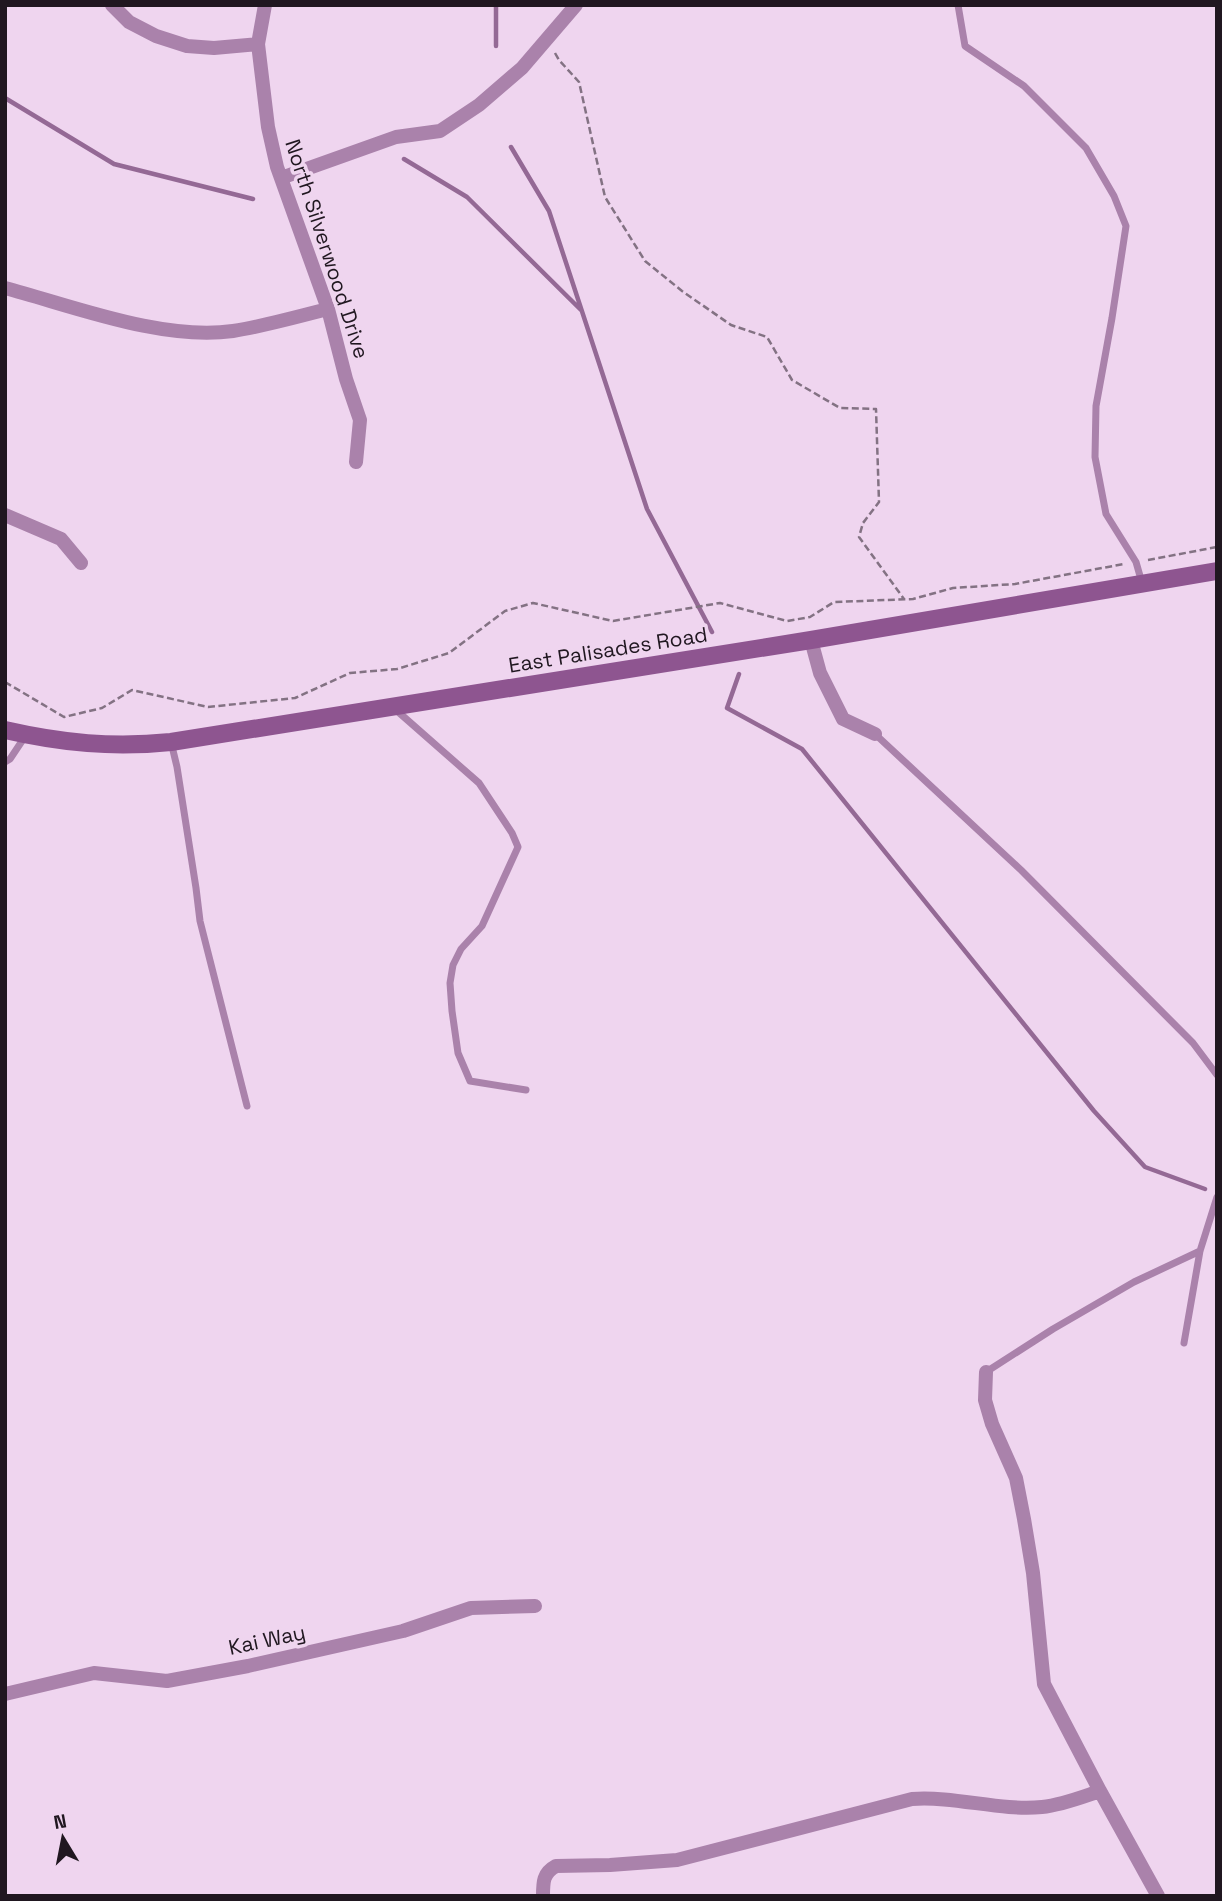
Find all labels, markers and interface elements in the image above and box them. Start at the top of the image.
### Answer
street label: North Silverwood Drive [279,136,376,362]
street label: East Palisades Road [506,620,709,679]
street label: Kai Way [226,1618,308,1661]
north arrow [28,1803,98,1873]
text: N [52,1808,69,1835]

